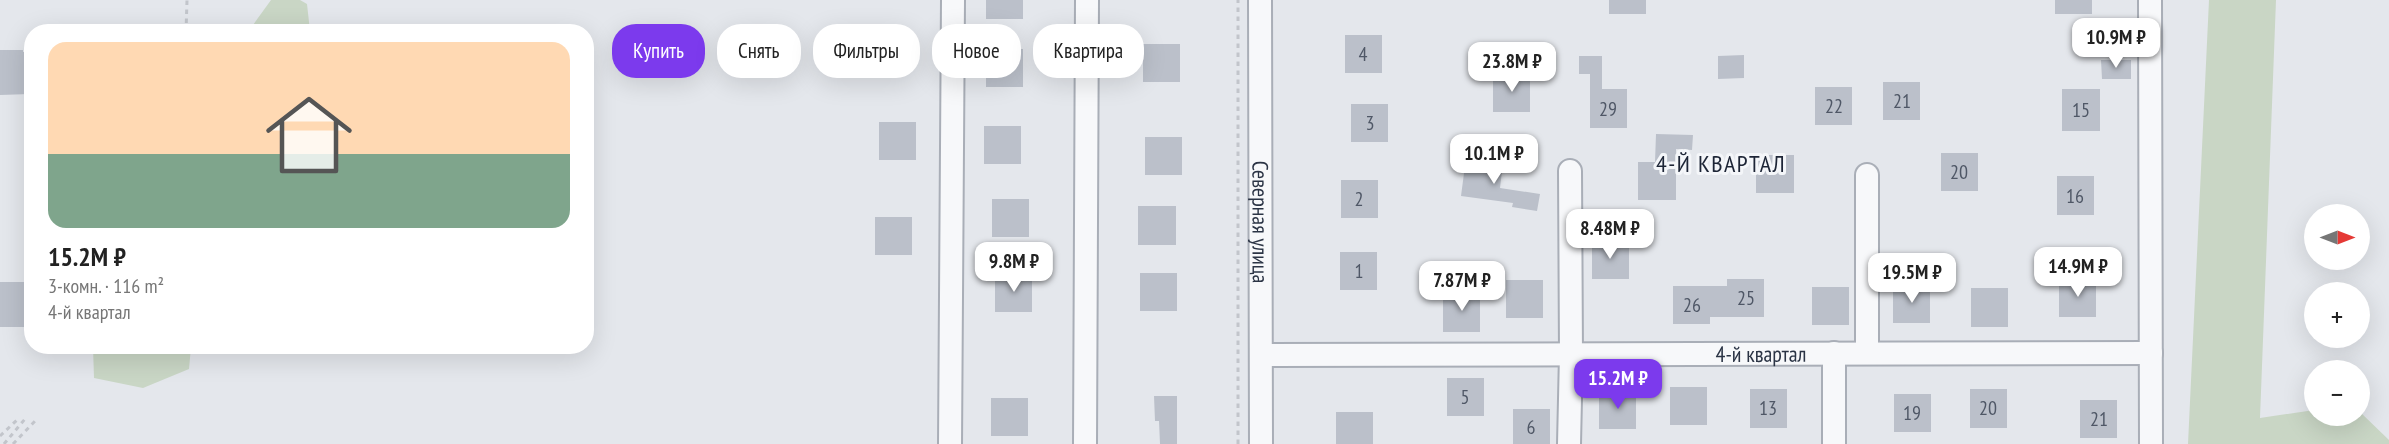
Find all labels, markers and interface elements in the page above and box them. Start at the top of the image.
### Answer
pin: 10.9M ₽ [2061,18,2171,69]
chip: Купить [612,24,705,78]
chip: Снять [717,24,801,78]
chip: Фильтры [813,24,920,78]
chip: Новое [932,24,1021,78]
chip: Квартира [1033,24,1144,78]
text: 10.9M ₽ [2086,24,2146,50]
house number: 4 [1359,41,1368,67]
pin: 23.8M ₽ [1457,42,1567,93]
text: 23.8M ₽ [1482,48,1542,74]
icon: home [255,81,363,189]
house number: 21 [1893,88,1911,114]
house number: 22 [1825,93,1843,119]
house number: 29 [1599,96,1617,122]
house number: 15 [2072,97,2090,123]
house number: 3 [1366,110,1375,136]
pin: 10.1M ₽ [1439,134,1549,185]
text: 10.1M ₽ [1464,140,1524,166]
district label: 4-Й КВАРТАЛ [1656,148,1786,179]
house number: 20 [1950,159,1968,185]
street label: Северная улица [1246,161,1275,283]
house number: 16 [2066,183,2084,209]
house number: 2 [1355,186,1364,212]
north arrow [2304,204,2370,270]
map controls [2304,204,2370,426]
pin: 8.48M ₽ [1555,209,1665,260]
text: 8.48M ₽ [1580,215,1640,241]
text: 15.2M ₽ [48,240,126,273]
pin: 9.8M ₽ [965,242,1063,293]
pin: 14.9M ₽ [2023,247,2133,298]
text: 9.8M ₽ [989,248,1039,274]
pin: 19.5M ₽ [1857,253,1967,304]
text: 14.9M ₽ [2048,253,2108,279]
house number: 1 [1355,258,1364,284]
text: 19.5M ₽ [1882,259,1942,285]
pin: 7.87M ₽ [1407,261,1517,312]
text: 7.87M ₽ [1433,267,1491,293]
text: 3-комн. · 116 m² [48,273,164,299]
button: + [2304,282,2370,348]
house number: 25 [1737,285,1755,311]
house number: 26 [1683,292,1701,318]
text: 4-й квартал [48,299,131,325]
street label: 4-й квартал [1715,340,1807,368]
pin: 15.2M ₽ [1563,359,1673,410]
button: − [2304,360,2370,426]
text: 15.2M ₽ [1588,365,1648,391]
house number: 5 [1461,384,1470,410]
house number: 13 [1759,395,1777,421]
house number: 20 [1979,395,1997,421]
house number: 19 [1903,400,1921,426]
house number: 21 [2090,406,2108,432]
house number: 6 [1527,414,1536,440]

